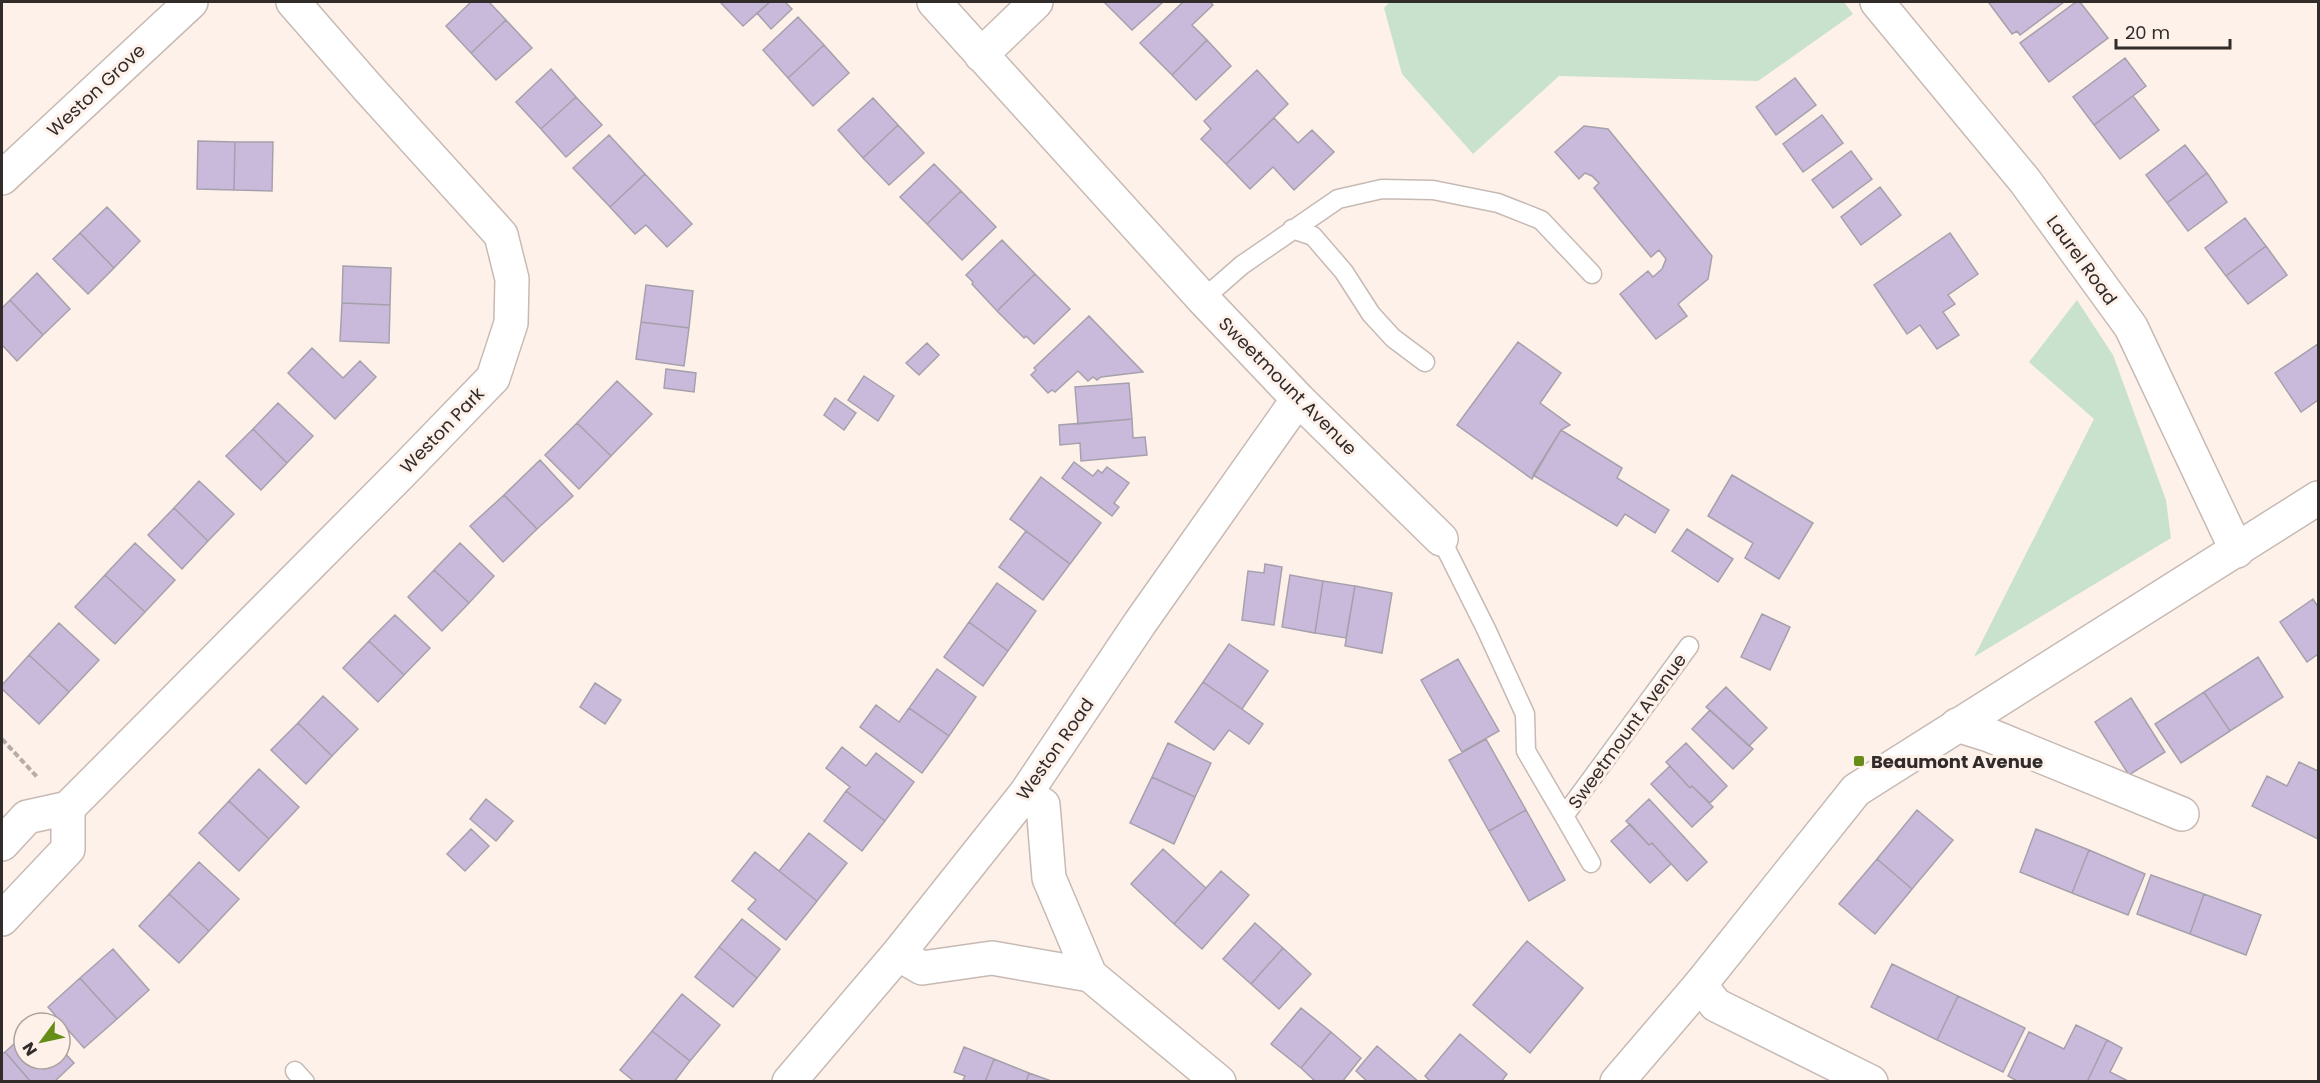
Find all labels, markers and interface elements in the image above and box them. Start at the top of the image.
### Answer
scale bar [2116,12,2230,50]
text: 20 m [2125,20,2170,45]
street label: Weston Grove [41,38,151,142]
street label: Laurel Road [2041,210,2123,310]
street label: Sweetmount Avenue [1213,311,1363,461]
street label: Weston Park [394,381,490,479]
street label: Sweetmount Avenue [1562,648,1692,814]
street label: Weston Road [1011,693,1099,805]
place label: Beaumont Avenue [1871,749,2043,774]
marker: Beaumont Avenue [1852,754,1866,768]
north arrow [12,1011,72,1071]
text: N [17,1038,43,1060]

